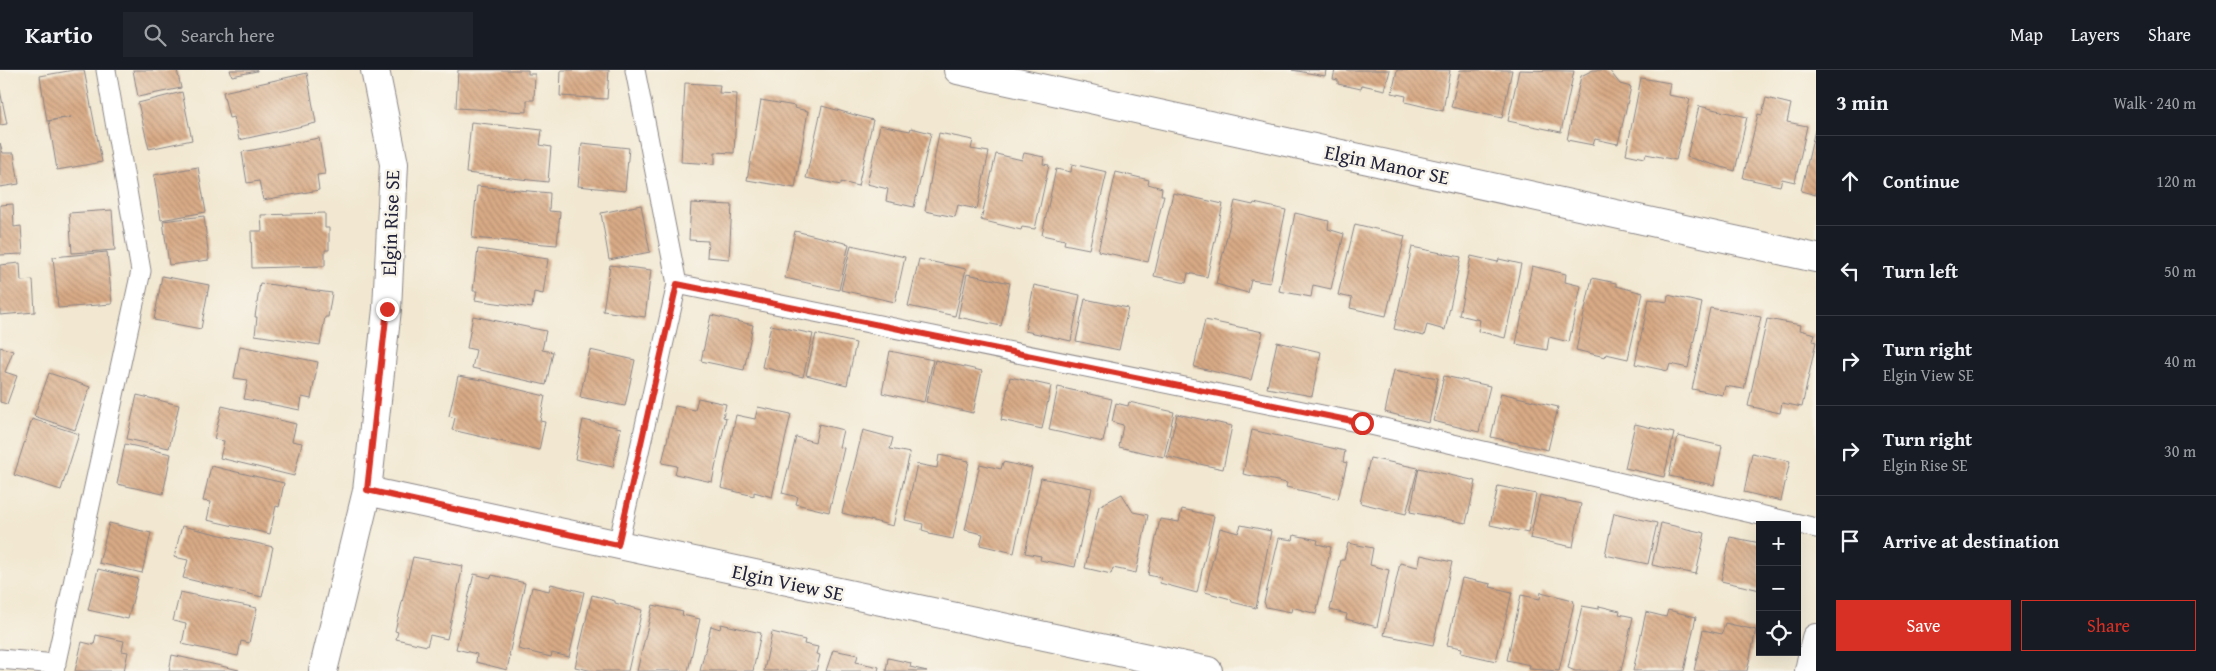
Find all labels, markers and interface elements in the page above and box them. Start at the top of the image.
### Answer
search box [123,12,473,57]
text: Kartio [25,17,93,52]
icon: search [141,21,169,49]
text: Search here [181,21,275,49]
text: Map [2010,21,2043,48]
text: Layers [2071,21,2120,48]
text: Share [2148,21,2191,48]
text: 3 min [1836,87,1888,118]
text: Walk · 240 m [2113,91,2196,115]
street label: Elgin Manor SE [1322,137,1452,191]
icon: ahead [1836,167,1864,195]
text: Continue [1883,167,1960,195]
text: 120 m [2156,169,2196,193]
street label: Elgin Rise SE [374,170,406,276]
icon: left [1836,257,1864,285]
text: Turn left [1883,257,1958,285]
text: 50 m [2164,259,2196,283]
route end [376,298,399,321]
text: Turn right [1883,335,1972,363]
icon: right [1836,347,1864,375]
text: 40 m [2164,349,2196,373]
text: Elgin View SE [1883,363,1974,387]
route start [1351,412,1374,435]
text: Turn right [1883,425,1972,453]
icon: right [1836,437,1864,465]
text: 30 m [2164,439,2196,463]
text: Elgin Rise SE [1883,453,1968,477]
map controls [1756,521,1801,656]
button: + [1756,521,1801,566]
icon: arrive [1836,527,1864,555]
text: Arrive at destination [1883,527,2059,555]
street label: Elgin View SE [729,556,847,608]
button: − [1756,566,1801,611]
button: Save [1836,600,2011,651]
button: Share [2021,600,2196,651]
button: locate [1756,611,1801,656]

